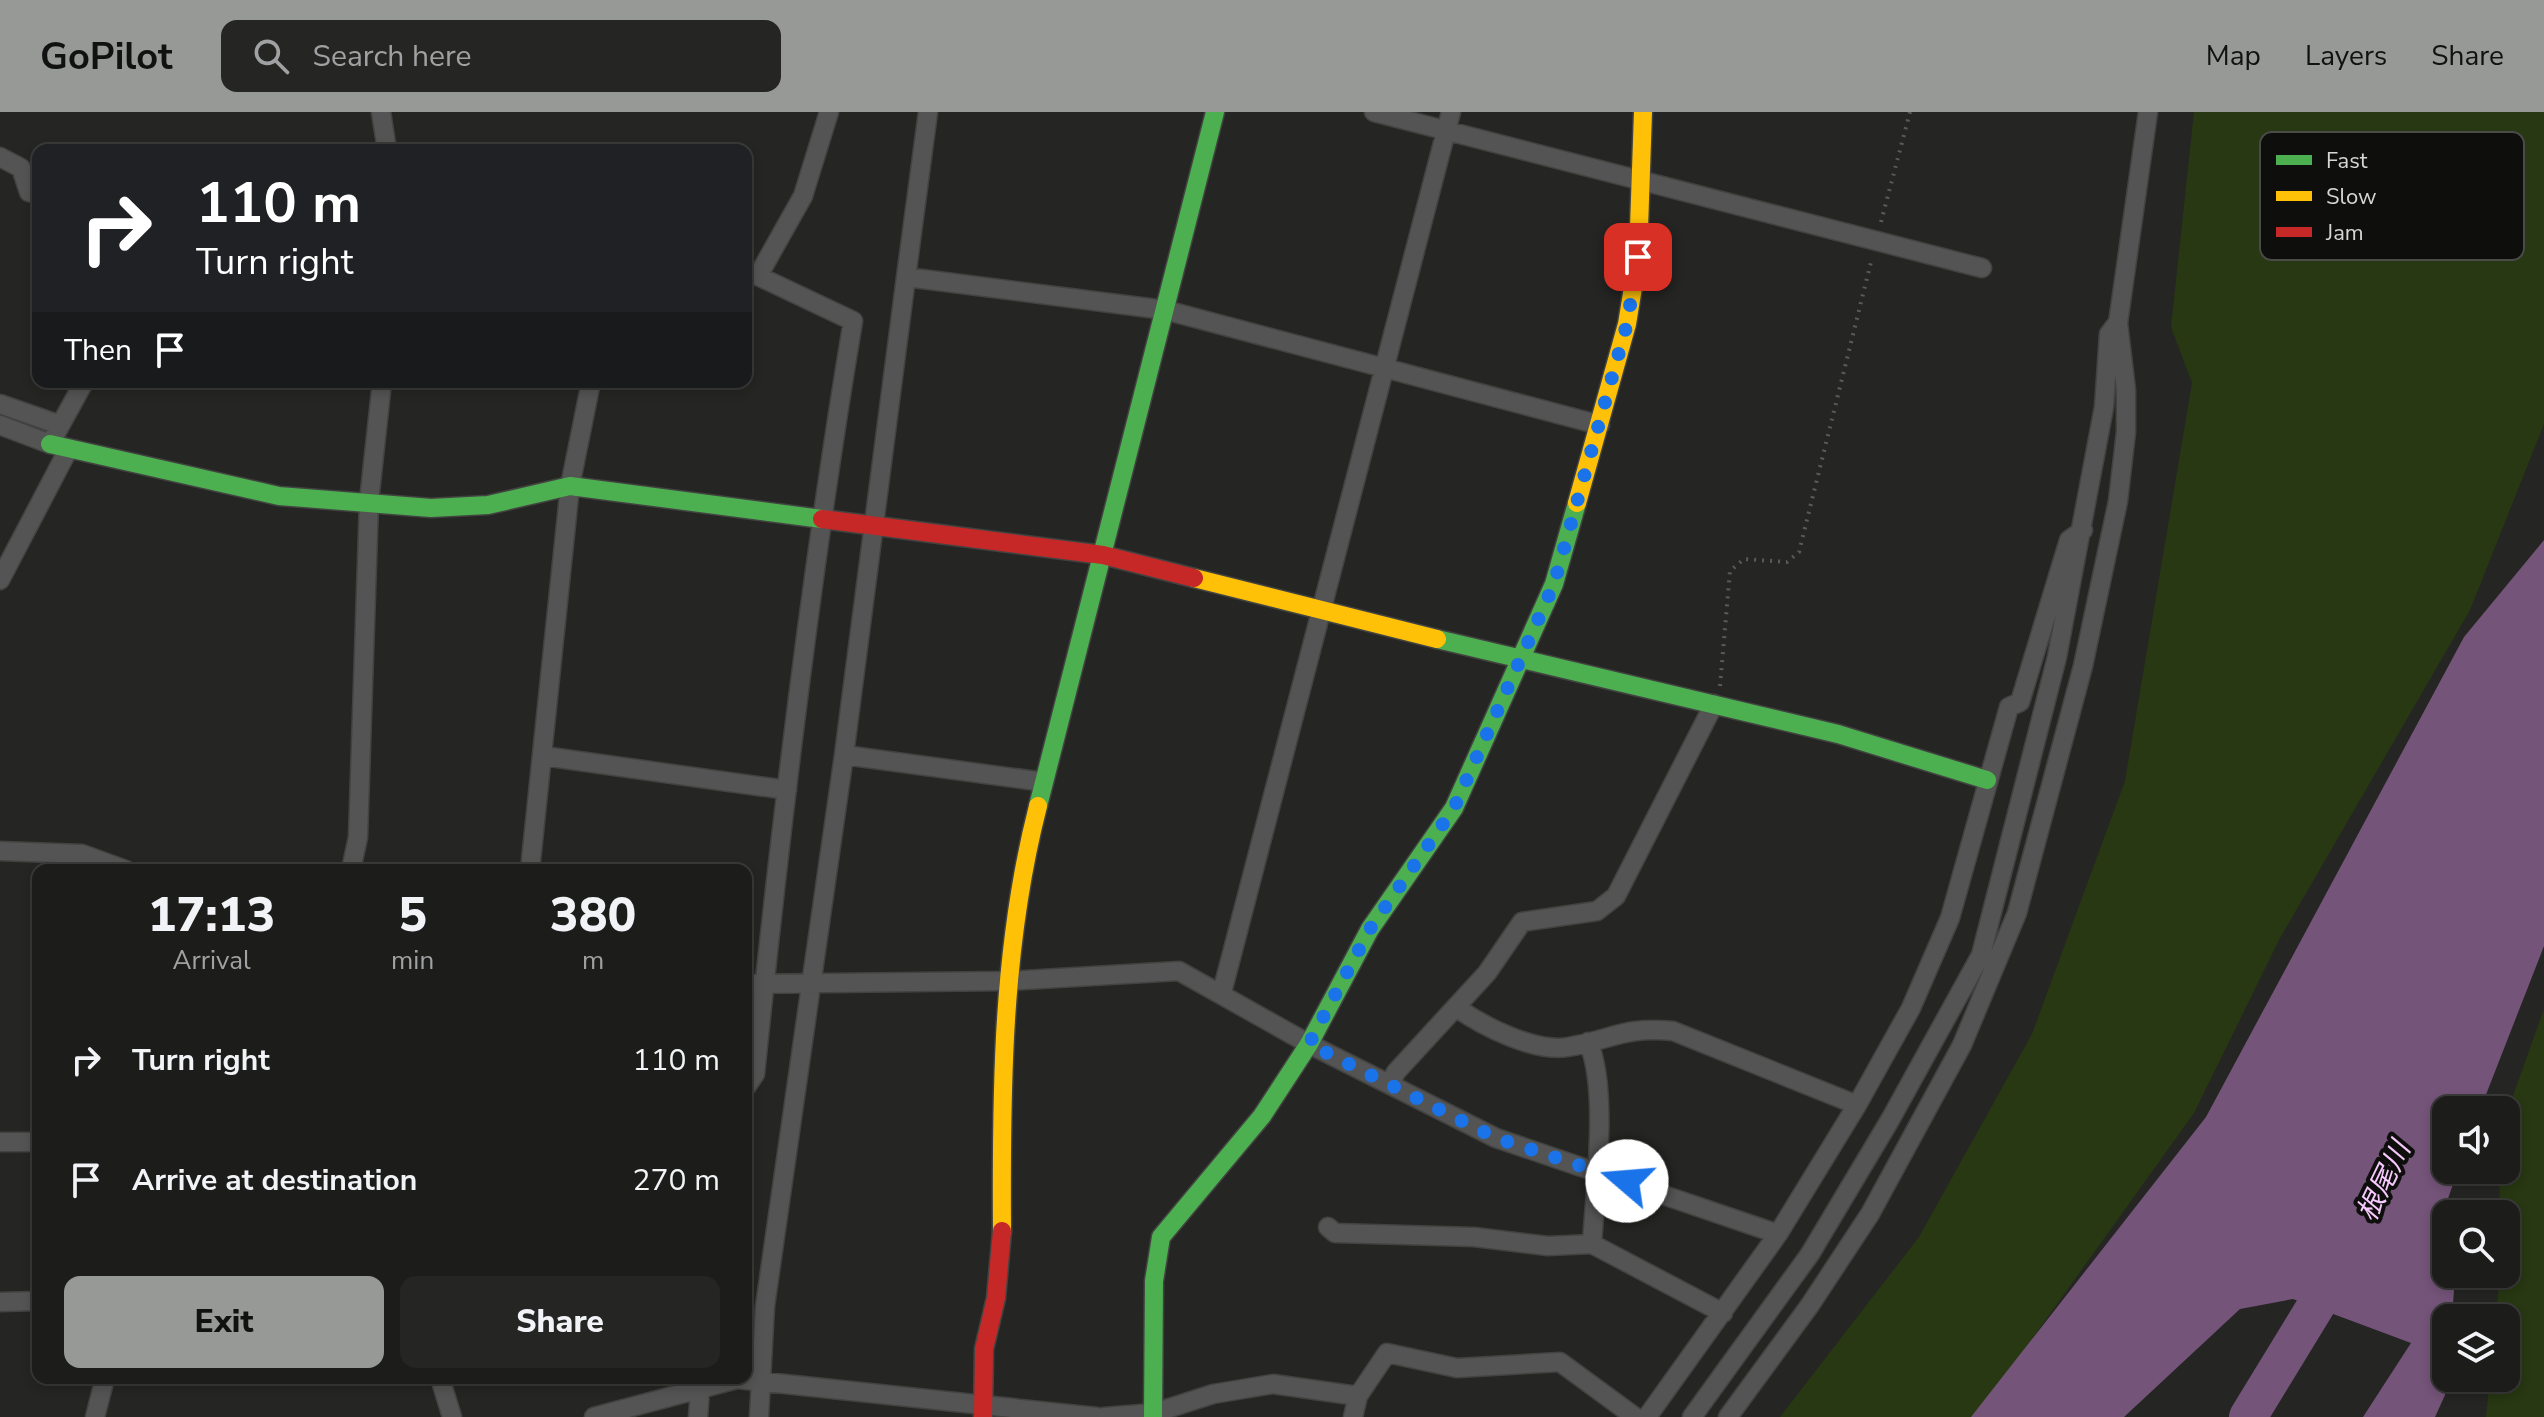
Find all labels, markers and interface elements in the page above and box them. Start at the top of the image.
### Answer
search box [221,20,781,92]
text: GoPilot [40,31,173,82]
icon: search [249,34,293,78]
text: Search here [313,36,472,77]
text: Map [2206,37,2261,75]
text: Layers [2305,37,2387,75]
text: Share [2431,37,2504,75]
legend [2260,132,2524,260]
text: Fast [2326,146,2368,176]
text: 110 m [196,165,361,242]
icon: right [64,176,168,280]
text: Slow [2326,182,2377,212]
text: Jam [2325,218,2364,248]
pin [1604,223,1672,291]
icon: arrive [1616,235,1660,279]
text: Turn right [196,238,353,287]
icon: arrive [148,328,192,372]
text: Then [64,330,132,371]
text: 17:13 [148,882,275,948]
text: 5 [398,882,427,948]
text: 380 [550,882,636,948]
text: Arrival [172,943,251,978]
text: min [391,943,434,978]
text: m [582,943,604,978]
icon: right [64,1038,108,1082]
text: Turn right [132,1040,270,1081]
text: 110 m [633,1040,720,1081]
map controls [2432,1096,2520,1392]
button: sound [2432,1096,2520,1184]
water label: 根尾川 [2348,1133,2421,1228]
position arrow [1585,1139,1669,1223]
icon: arrive [64,1158,108,1202]
text: Arrive at destination [132,1160,417,1201]
text: 270 m [633,1160,720,1201]
button: search [2432,1200,2520,1288]
button: Exit [64,1276,384,1368]
button: Share [400,1276,720,1368]
button: layers [2432,1304,2520,1392]

